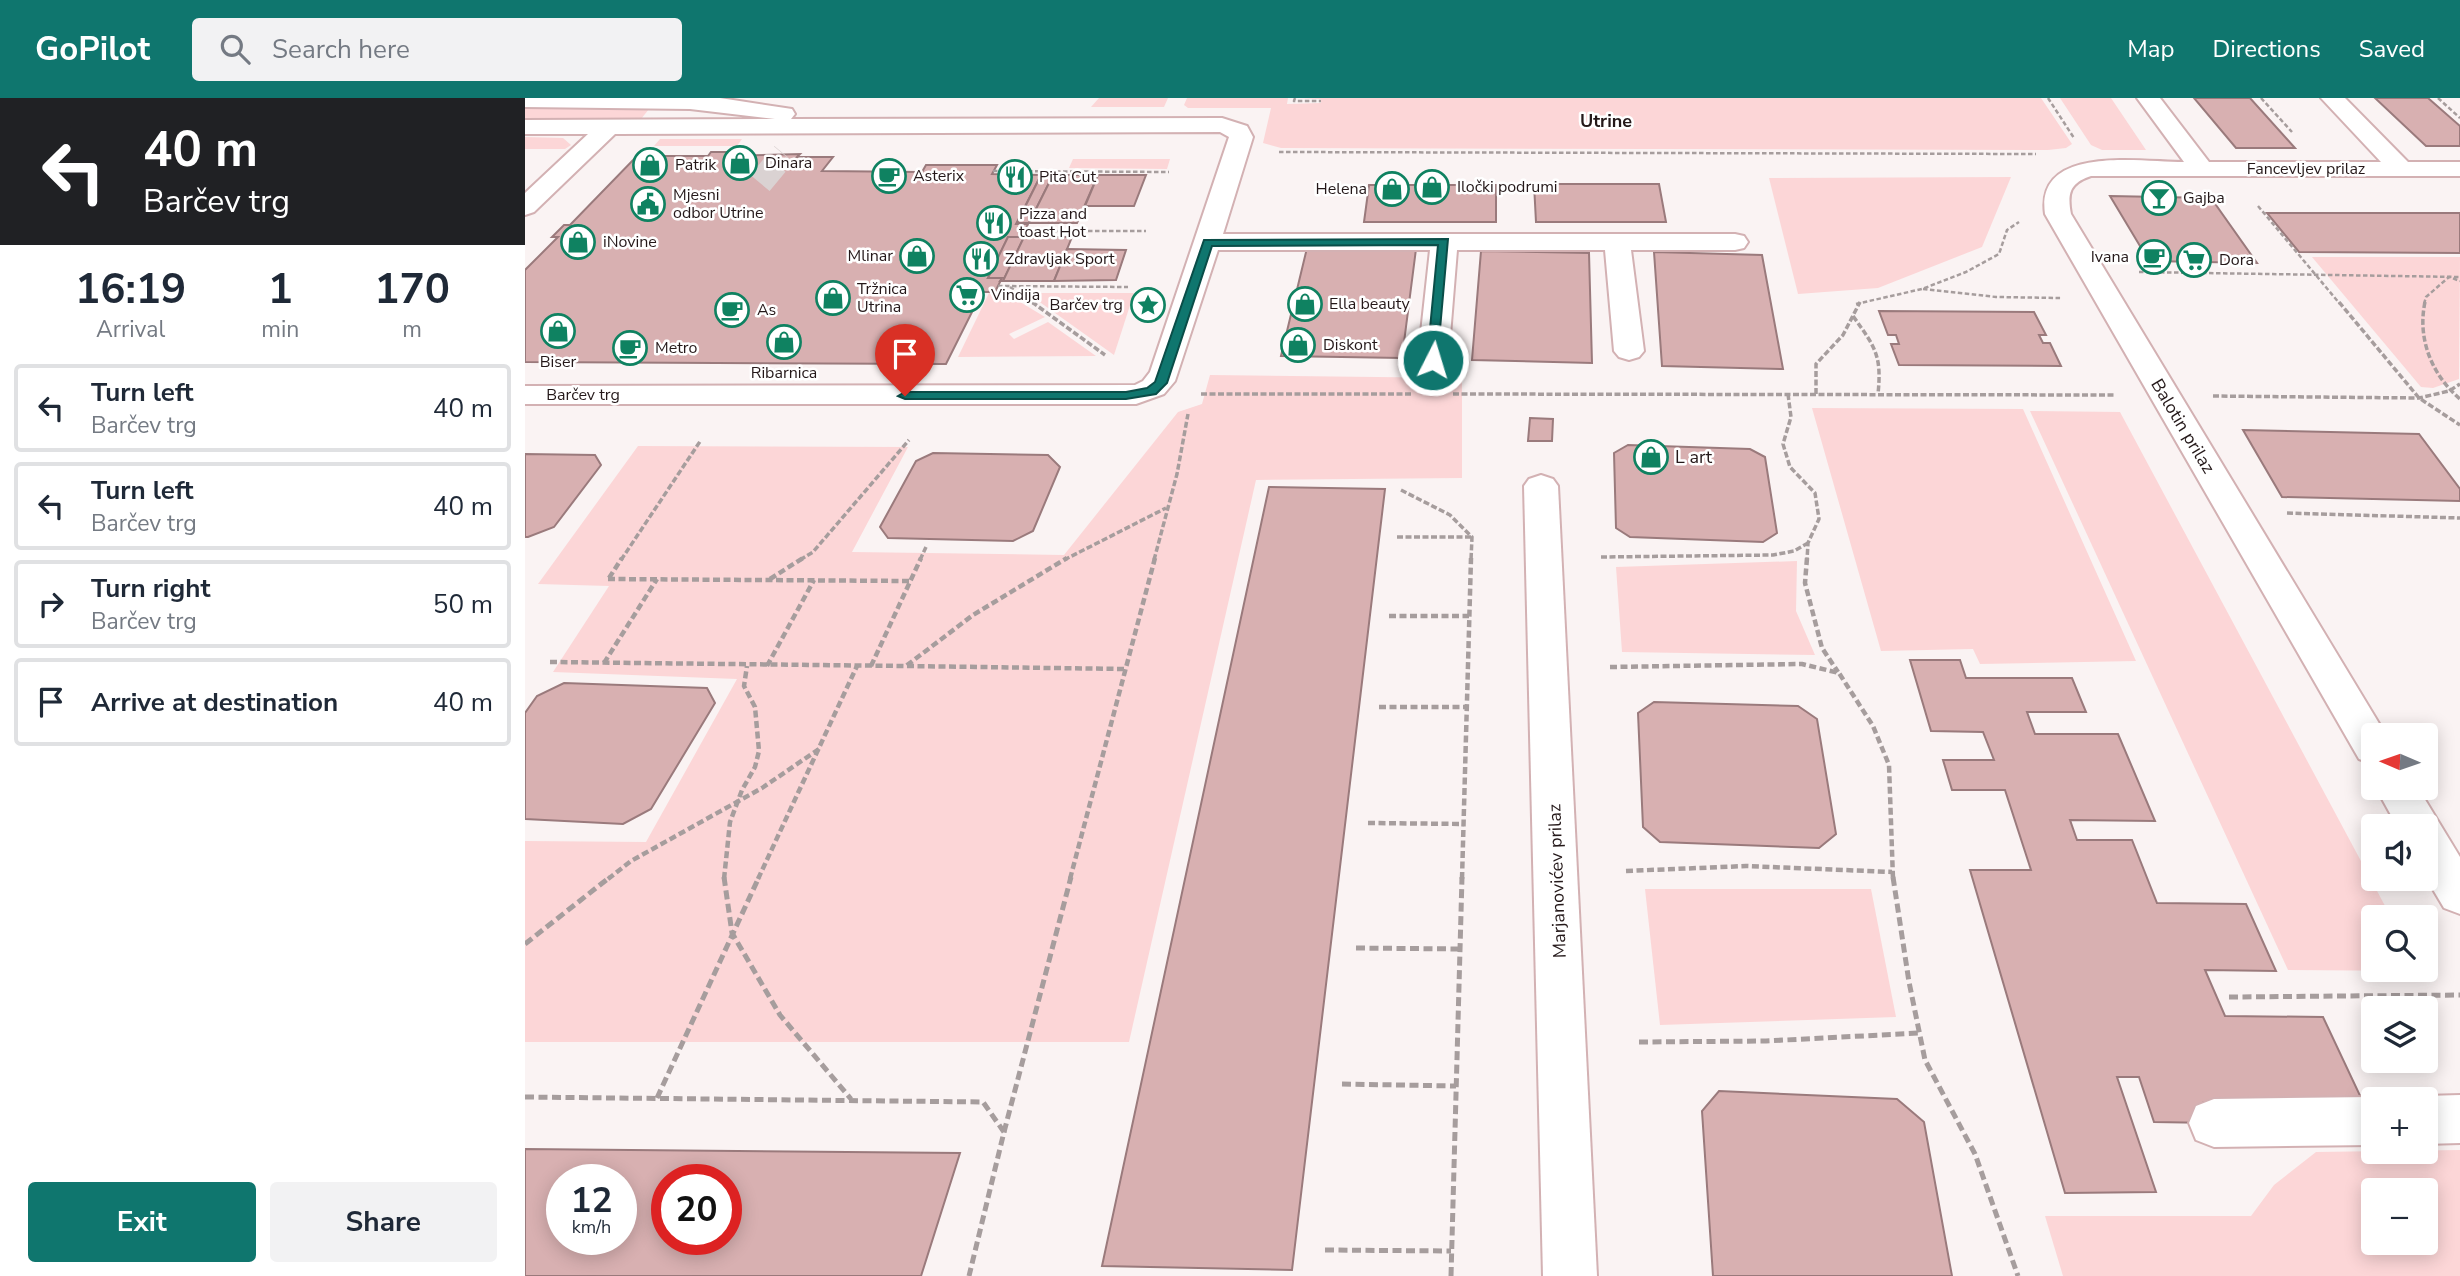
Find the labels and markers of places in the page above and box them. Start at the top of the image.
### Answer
shop icon: Dinara [721,144,759,182]
shop icon: Patrik [631,146,669,184]
place label: Dinara [765,152,812,174]
place label: Patrik [675,154,717,176]
cafe icon: Asterix [870,157,908,195]
restaurant icon: Pita Cut [996,158,1034,196]
place label: Asterix [913,165,965,187]
place label: Pita Cut [1039,166,1097,188]
shop icon: Iločki podrumi [1413,168,1451,206]
shop icon: Helena [1373,170,1411,208]
place label: Iločki podrumi [1457,176,1558,198]
place label: Helena [1316,178,1367,200]
bar icon: Gajba [2140,179,2178,217]
place label: Mjesni odbor Utrine [673,184,764,224]
public building icon: Mjesni odbor Utrine [629,185,667,223]
place label: Gajba [2183,187,2225,209]
place label: Pizza and toast Hot [1019,203,1087,243]
restaurant icon: Pizza and toast Hot [975,204,1013,242]
shop icon: iNovine [559,223,597,261]
place label: iNovine [603,231,657,253]
shop icon: Mlinar [898,237,936,275]
cafe icon: Ivana [2135,238,2173,276]
restaurant icon: Zdravljak Sport [962,240,1000,278]
supermarket icon: Dora [2175,241,2213,279]
place label: Mlinar [848,245,893,267]
place label: Ivana [2091,246,2129,268]
place label: Zdravljak Sport [1005,248,1115,270]
place label: Dora [2219,249,2254,271]
supermarket icon: Vindija [948,276,986,314]
place label: Tržnica Utrina [857,278,907,318]
shop icon: Tržnica Utrina [814,279,852,317]
place label: Vindija [990,284,1040,306]
shop icon: Ella beauty [1286,285,1324,323]
place icon: Barčev trg [1129,286,1167,324]
cafe icon: As [713,291,751,329]
place label: Ella beauty [1329,293,1410,315]
place label: Barčev trg [1049,294,1123,316]
place label: As [757,299,776,321]
shop icon: Biser [539,312,577,350]
shop icon: Ribarnica [765,323,803,361]
pin [875,324,935,396]
shop icon: Diskont [1279,326,1317,364]
cafe icon: Metro [611,329,649,367]
place label: Diskont [1323,334,1378,356]
place label: Metro [655,337,697,359]
place label: Biser [540,351,577,373]
place label: Ribarnica [751,362,817,384]
shop icon: L art [1632,438,1670,476]
place label: L art [1675,445,1713,469]

